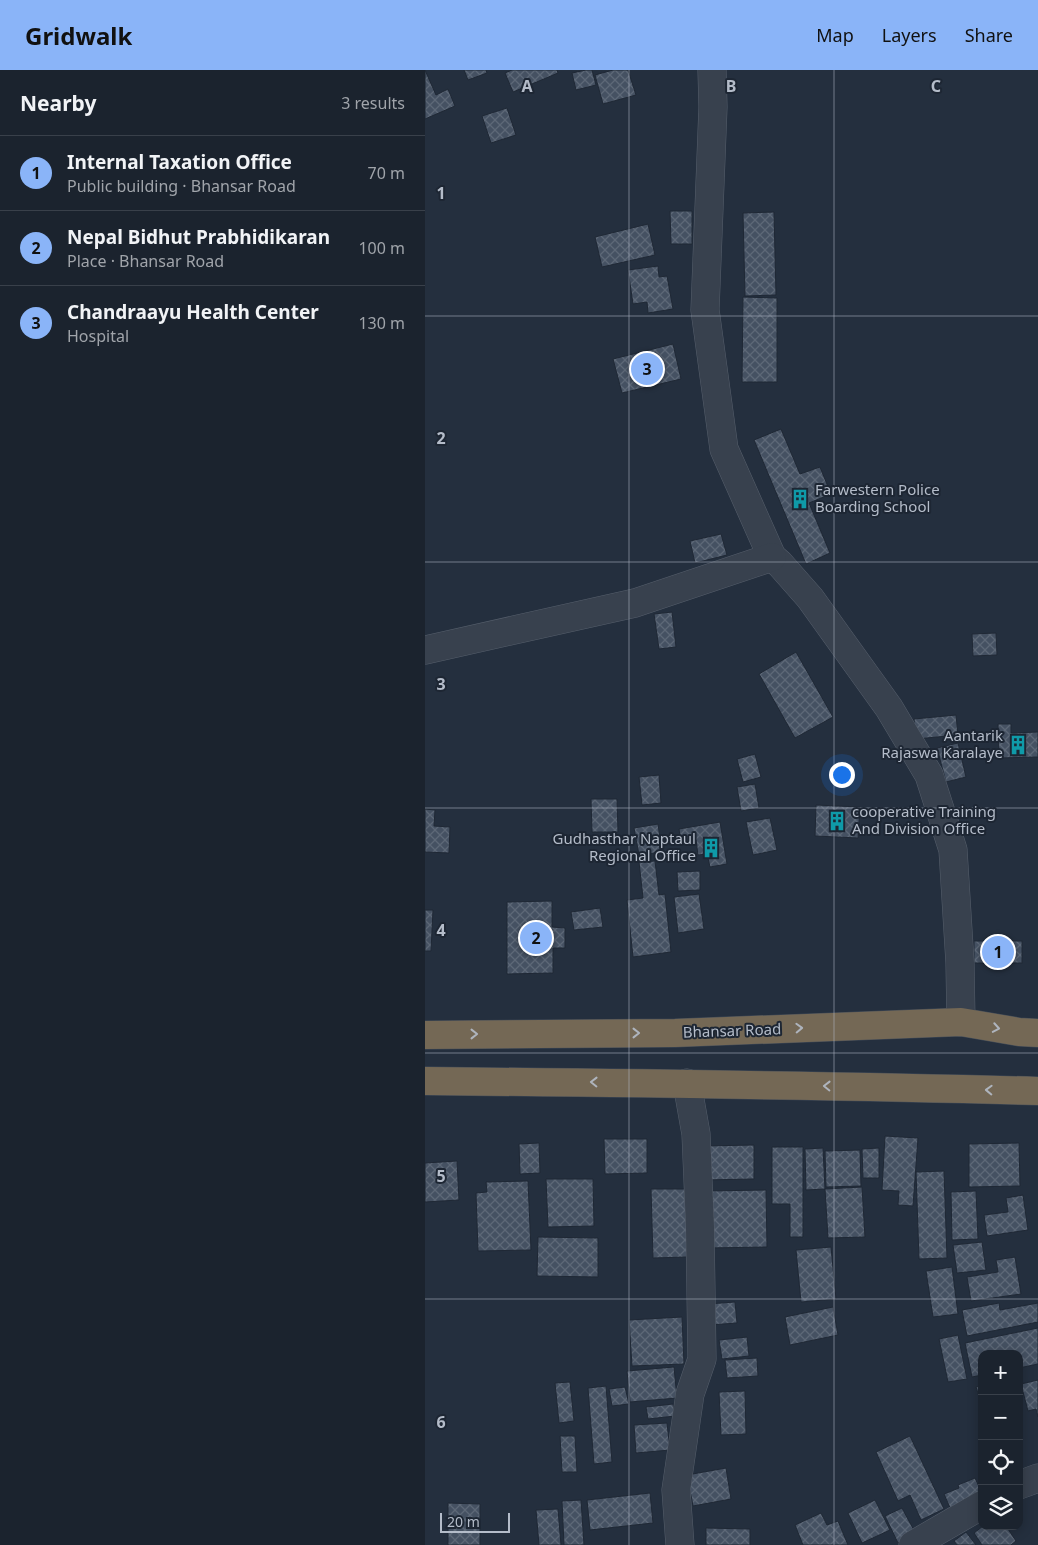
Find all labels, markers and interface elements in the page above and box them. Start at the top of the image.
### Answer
text: Gridwalk [25,19,132,52]
text: Map [816,23,854,47]
text: Layers [882,23,937,47]
text: Share [965,23,1013,47]
text: A [521,75,533,97]
text: B [726,75,736,97]
text: C [931,75,941,97]
text: Nearby [20,89,96,117]
text: 3 results [341,92,405,114]
text: Internal Taxation Office [67,149,292,175]
text: 1 [31,162,41,184]
text: 70 m [368,162,405,184]
text: Public building · Bhansar Road [67,175,296,197]
text: 1 [436,182,446,204]
text: Nepal Bidhut Prabhidikaran [67,224,330,250]
text: 2 [31,237,41,259]
text: 100 m [358,237,405,259]
text: Place · Bhansar Road [67,250,224,272]
text: Chandraayu Health Center [67,299,319,325]
text: 3 [31,312,41,334]
text: 130 m [358,312,405,334]
text: Hospital [67,325,129,347]
pin: 3 [631,350,663,388]
text: 2 [436,427,446,449]
place label: Farwestern Police Boarding School [815,479,940,516]
building icon: Farwestern Police Boarding School [789,488,811,510]
text: 3 [436,673,446,695]
place label: Aantarik Rajaswa Karalaye [881,725,1003,762]
building icon: Aantarik Rajaswa Karalaye [1007,734,1029,756]
your location [829,762,855,788]
place label: cooperative Training And Division Office [852,801,996,838]
building icon: cooperative Training And Division Office [826,810,848,832]
place label: Gudhasthar Naptaul Regional Office [553,828,696,865]
building icon: Gudhasthar Naptaul Regional Office [700,837,722,859]
text: 4 [436,919,446,941]
pin: 2 [520,919,552,957]
pin: 1 [982,933,1014,971]
street label: Bhansar Road [682,1018,782,1042]
one-way arrow [991,1022,1000,1032]
one-way arrow [795,1023,803,1034]
one-way arrow [632,1028,640,1039]
one-way arrow [470,1029,478,1039]
one-way arrow [590,1077,598,1088]
one-way arrow [823,1081,830,1091]
one-way arrow [985,1084,993,1095]
text: 5 [436,1165,446,1187]
map controls [978,1350,1023,1530]
button: + [978,1350,1023,1395]
button: − [978,1395,1023,1440]
text: 6 [436,1411,446,1433]
button: locate [978,1440,1023,1485]
button: layers [978,1485,1023,1530]
scale bar [440,1510,510,1533]
text: 20 m [447,1512,480,1531]

